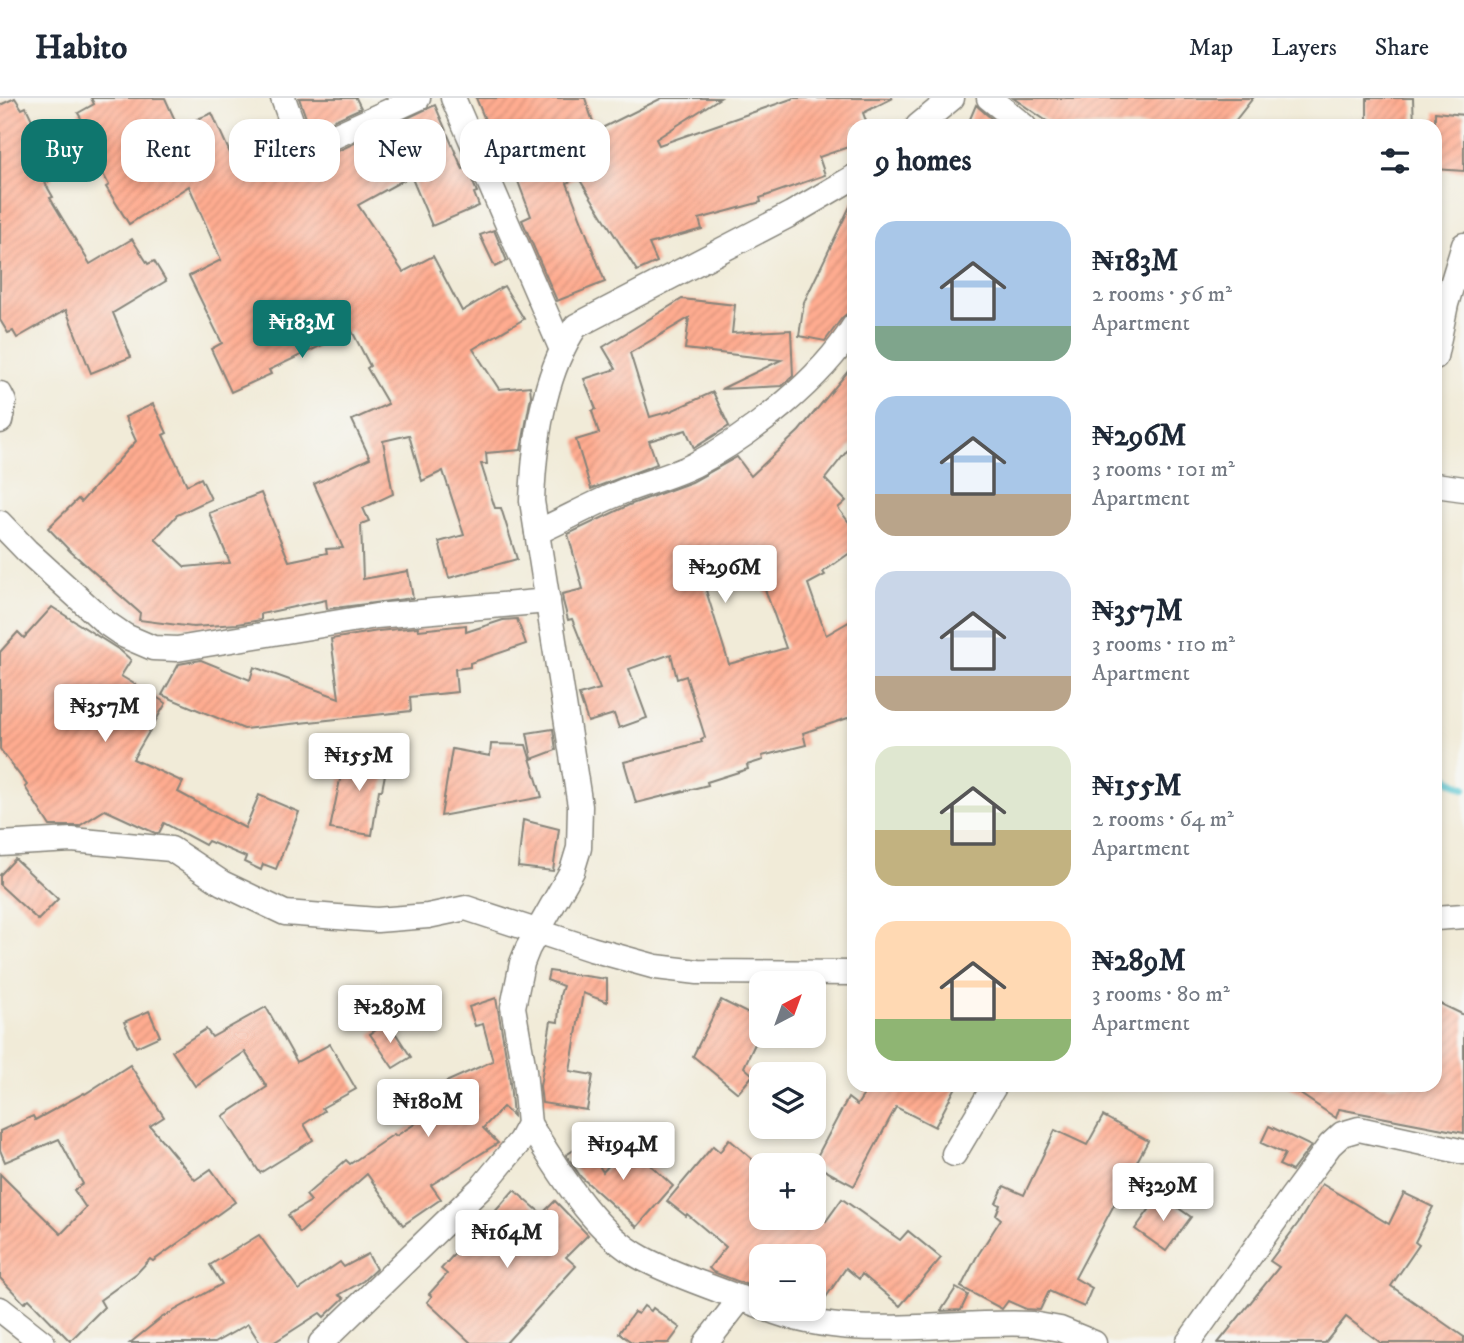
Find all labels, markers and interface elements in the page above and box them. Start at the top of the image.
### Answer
text: Habito [35,28,127,69]
text: Map [1189,33,1233,63]
text: Layers [1271,33,1337,63]
text: Share [1375,33,1429,63]
chip: Buy [21,119,107,182]
chip: Rent [121,119,215,182]
chip: Filters [229,119,340,182]
chip: New [354,119,446,182]
chip: Apartment [460,119,610,182]
icon: filters [1376,142,1414,180]
text: 9 homes [875,143,972,180]
text: ₦183M [1092,243,1178,280]
icon: home [931,249,1015,333]
text: 2 rooms · 56 m² [1092,280,1232,309]
pin: ₦183M [253,300,351,360]
text: ₦183M [269,308,335,337]
text: Apartment [1092,309,1190,338]
text: ₦296M [1092,418,1186,455]
icon: home [931,424,1015,508]
text: 3 rooms · 101 m² [1092,455,1235,484]
text: Apartment [1092,484,1190,513]
pin: ₦296M [676,546,774,605]
text: ₦296M [689,553,761,582]
text: ₦357M [1092,593,1183,630]
icon: home [931,599,1015,683]
text: 3 rooms · 110 m² [1092,630,1235,659]
text: Apartment [1092,659,1190,688]
pin: ₦357M [56,684,154,744]
text: ₦357M [70,692,140,721]
pin: ₦155M [310,734,408,793]
text: ₦155M [325,741,393,770]
text: ₦155M [1092,768,1182,805]
icon: home [931,774,1015,858]
text: 2 rooms · 64 m² [1092,805,1234,834]
text: Apartment [1092,834,1190,863]
text: ₦289M [1092,943,1186,980]
icon: home [931,949,1015,1033]
north arrow [749,971,826,1048]
map controls [749,971,826,1321]
text: 3 rooms · 80 m² [1092,980,1230,1009]
pin: ₦289M [341,986,439,1045]
text: ₦289M [354,993,426,1022]
text: Apartment [1092,1009,1190,1038]
button: layers [749,1062,826,1139]
pin: ₦180M [379,1080,477,1139]
text: ₦180M [393,1087,463,1116]
pin: ₦194M [574,1122,672,1182]
text: ₦194M [588,1130,658,1159]
button: + [749,1153,826,1230]
pin: ₦329M [1114,1164,1212,1223]
text: ₦329M [1129,1171,1198,1200]
pin: ₦164M [458,1210,556,1270]
text: ₦164M [471,1218,543,1247]
button: − [749,1244,826,1321]

